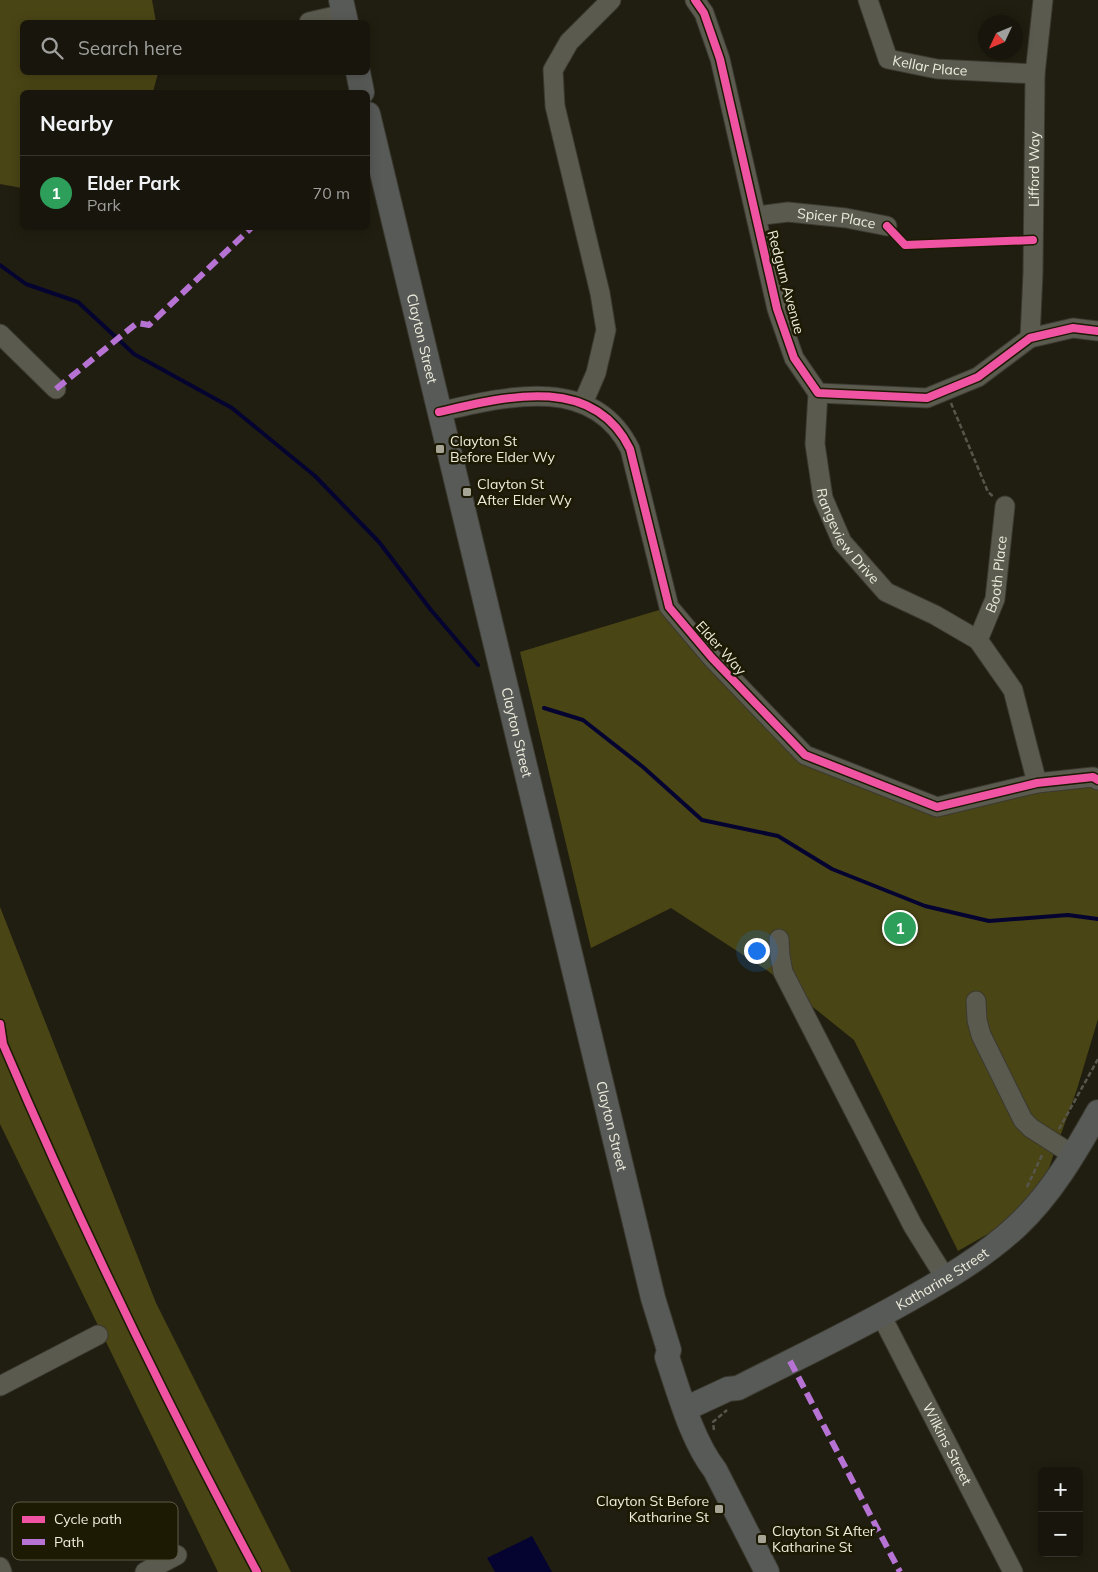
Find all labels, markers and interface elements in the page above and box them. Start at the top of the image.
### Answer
north arrow [978,15,1023,60]
search box [20,20,370,75]
icon: search [38,34,66,62]
text: Search here [78,36,182,60]
street label: Kellar Place [891,51,968,80]
text: Nearby [40,110,113,136]
street label: Lifford Way [1025,131,1043,207]
text: Elder Park [87,171,180,195]
text: 1 [51,183,61,203]
text: 70 m [313,183,350,203]
text: Park [87,195,121,215]
street label: Spicer Place [796,204,877,233]
street label: Redgum Avenue [763,228,809,336]
street label: Clayton Street [403,292,442,386]
place label: Clayton St Before Elder Wy [450,432,555,466]
marker: Clayton St Before Elder Wy [434,443,446,455]
place label: Clayton St After Elder Wy [477,475,572,509]
marker: Clayton St After Elder Wy [461,486,473,498]
street label: Rangeview Drive [813,487,883,587]
street label: Booth Place [981,535,1011,616]
street label: Elder Way [692,617,750,679]
street label: Clayton Street [497,685,536,779]
pin: 1 [884,909,916,947]
your location [744,938,770,964]
street label: Clayton Street [592,1079,631,1173]
street label: Katharine Street [893,1244,992,1314]
street label: Wilkins Street [919,1400,976,1488]
map controls [1038,1467,1083,1557]
button: + [1038,1467,1083,1512]
place label: Clayton St Before Katharine St [596,1492,709,1526]
legend [12,1502,178,1560]
marker: Clayton St Before Katharine St [713,1503,725,1515]
text: Cycle path [54,1510,122,1528]
button: − [1038,1512,1083,1557]
place label: Clayton St After Katharine St [772,1522,876,1556]
text: Path [54,1533,84,1551]
marker: Clayton St After Katharine St [756,1533,768,1545]

